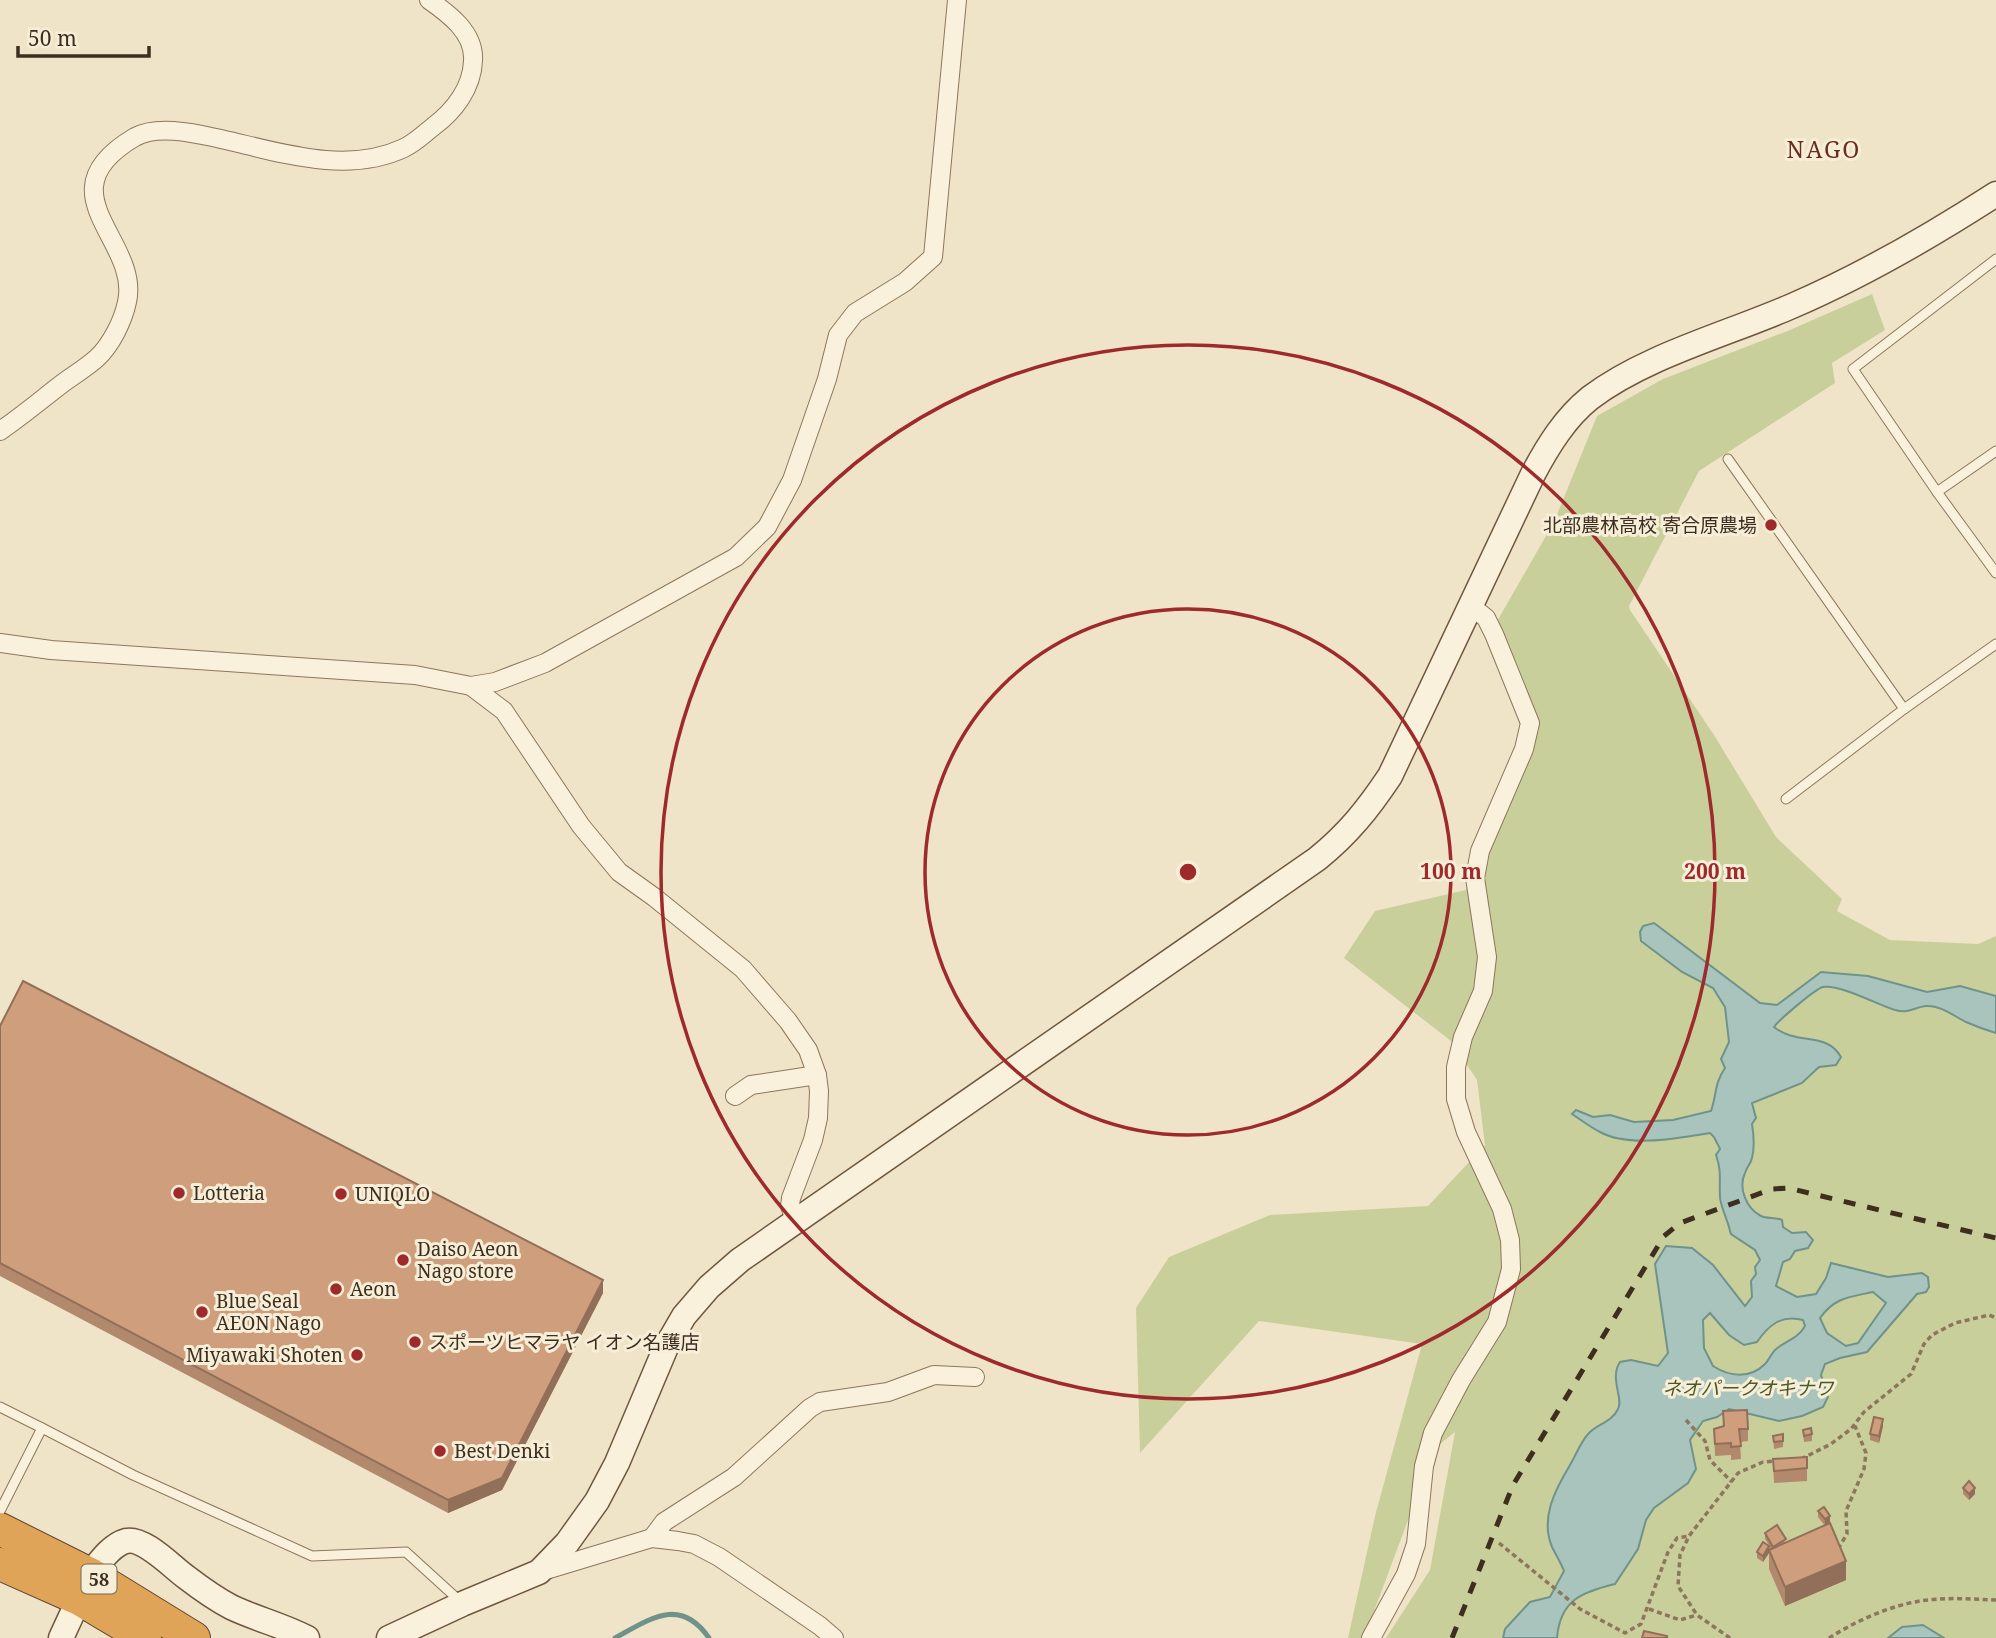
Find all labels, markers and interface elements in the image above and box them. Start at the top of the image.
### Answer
scale bar [18,14,149,58]
text: 50 m [28,24,77,52]
district label: NAGO [1787,133,1861,165]
place label: 北部農林高校 寄合原農場 [1543,512,1757,538]
marker: 北部農林高校 寄合原農場 [1763,517,1779,533]
text: 100 m [1420,857,1482,885]
text: 200 m [1684,857,1746,885]
centre of rings [1176,860,1200,884]
place label: Lotteria [193,1180,265,1206]
place label: UNIQLO [355,1181,430,1207]
marker: Lotteria [171,1185,187,1201]
marker: UNIQLO [333,1186,349,1202]
place label: Daiso Aeon Nago store [417,1236,518,1284]
marker: Daiso Aeon Nago store [395,1252,411,1268]
place label: Aeon [350,1276,396,1302]
marker: Aeon [328,1281,344,1297]
place label: Blue Seal AEON Nago [216,1288,321,1336]
marker: Blue Seal AEON Nago [194,1304,210,1320]
place label: スポーツヒマラヤ イオン名護店 [429,1329,700,1355]
marker: スポーツヒマラヤ イオン名護店 [407,1334,423,1350]
place label: Miyawaki Shoten [186,1342,343,1368]
marker: Miyawaki Shoten [349,1347,365,1363]
park label: ネオパークオキナワ [1662,1375,1834,1401]
place label: Best Denki [454,1438,550,1464]
marker: Best Denki [432,1443,448,1459]
road number: 58 [82,1564,116,1594]

